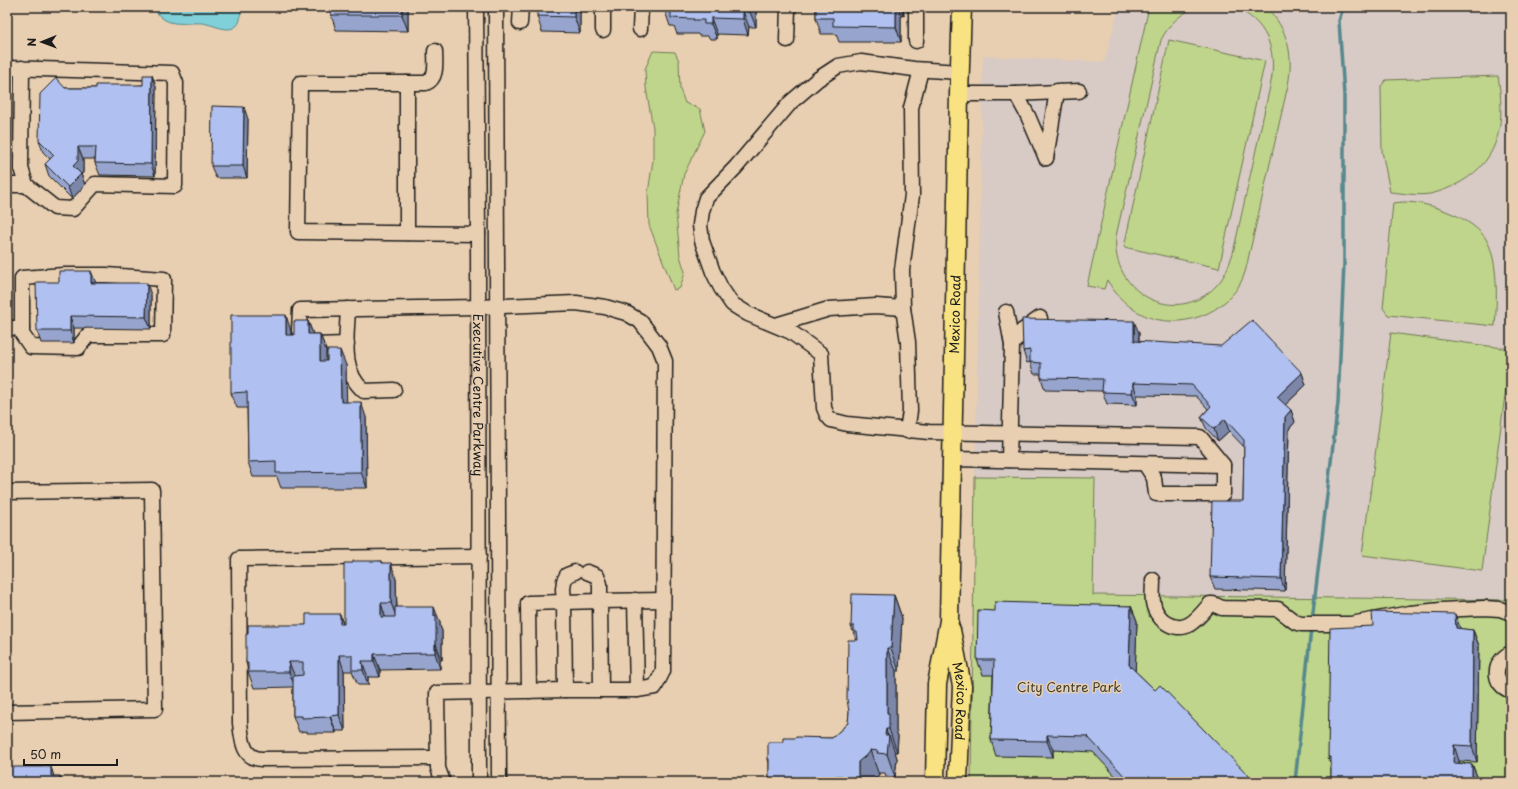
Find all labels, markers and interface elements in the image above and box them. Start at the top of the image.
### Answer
north arrow [22,22,62,62]
text: N [23,37,40,47]
street label: Mexico Road [944,275,965,354]
street label: Executive Centre Parkway [469,314,488,476]
street label: Mexico Road [948,660,972,741]
park label: City Centre Park [1017,677,1121,696]
scale bar [24,741,117,767]
text: 50 m [30,745,61,763]

